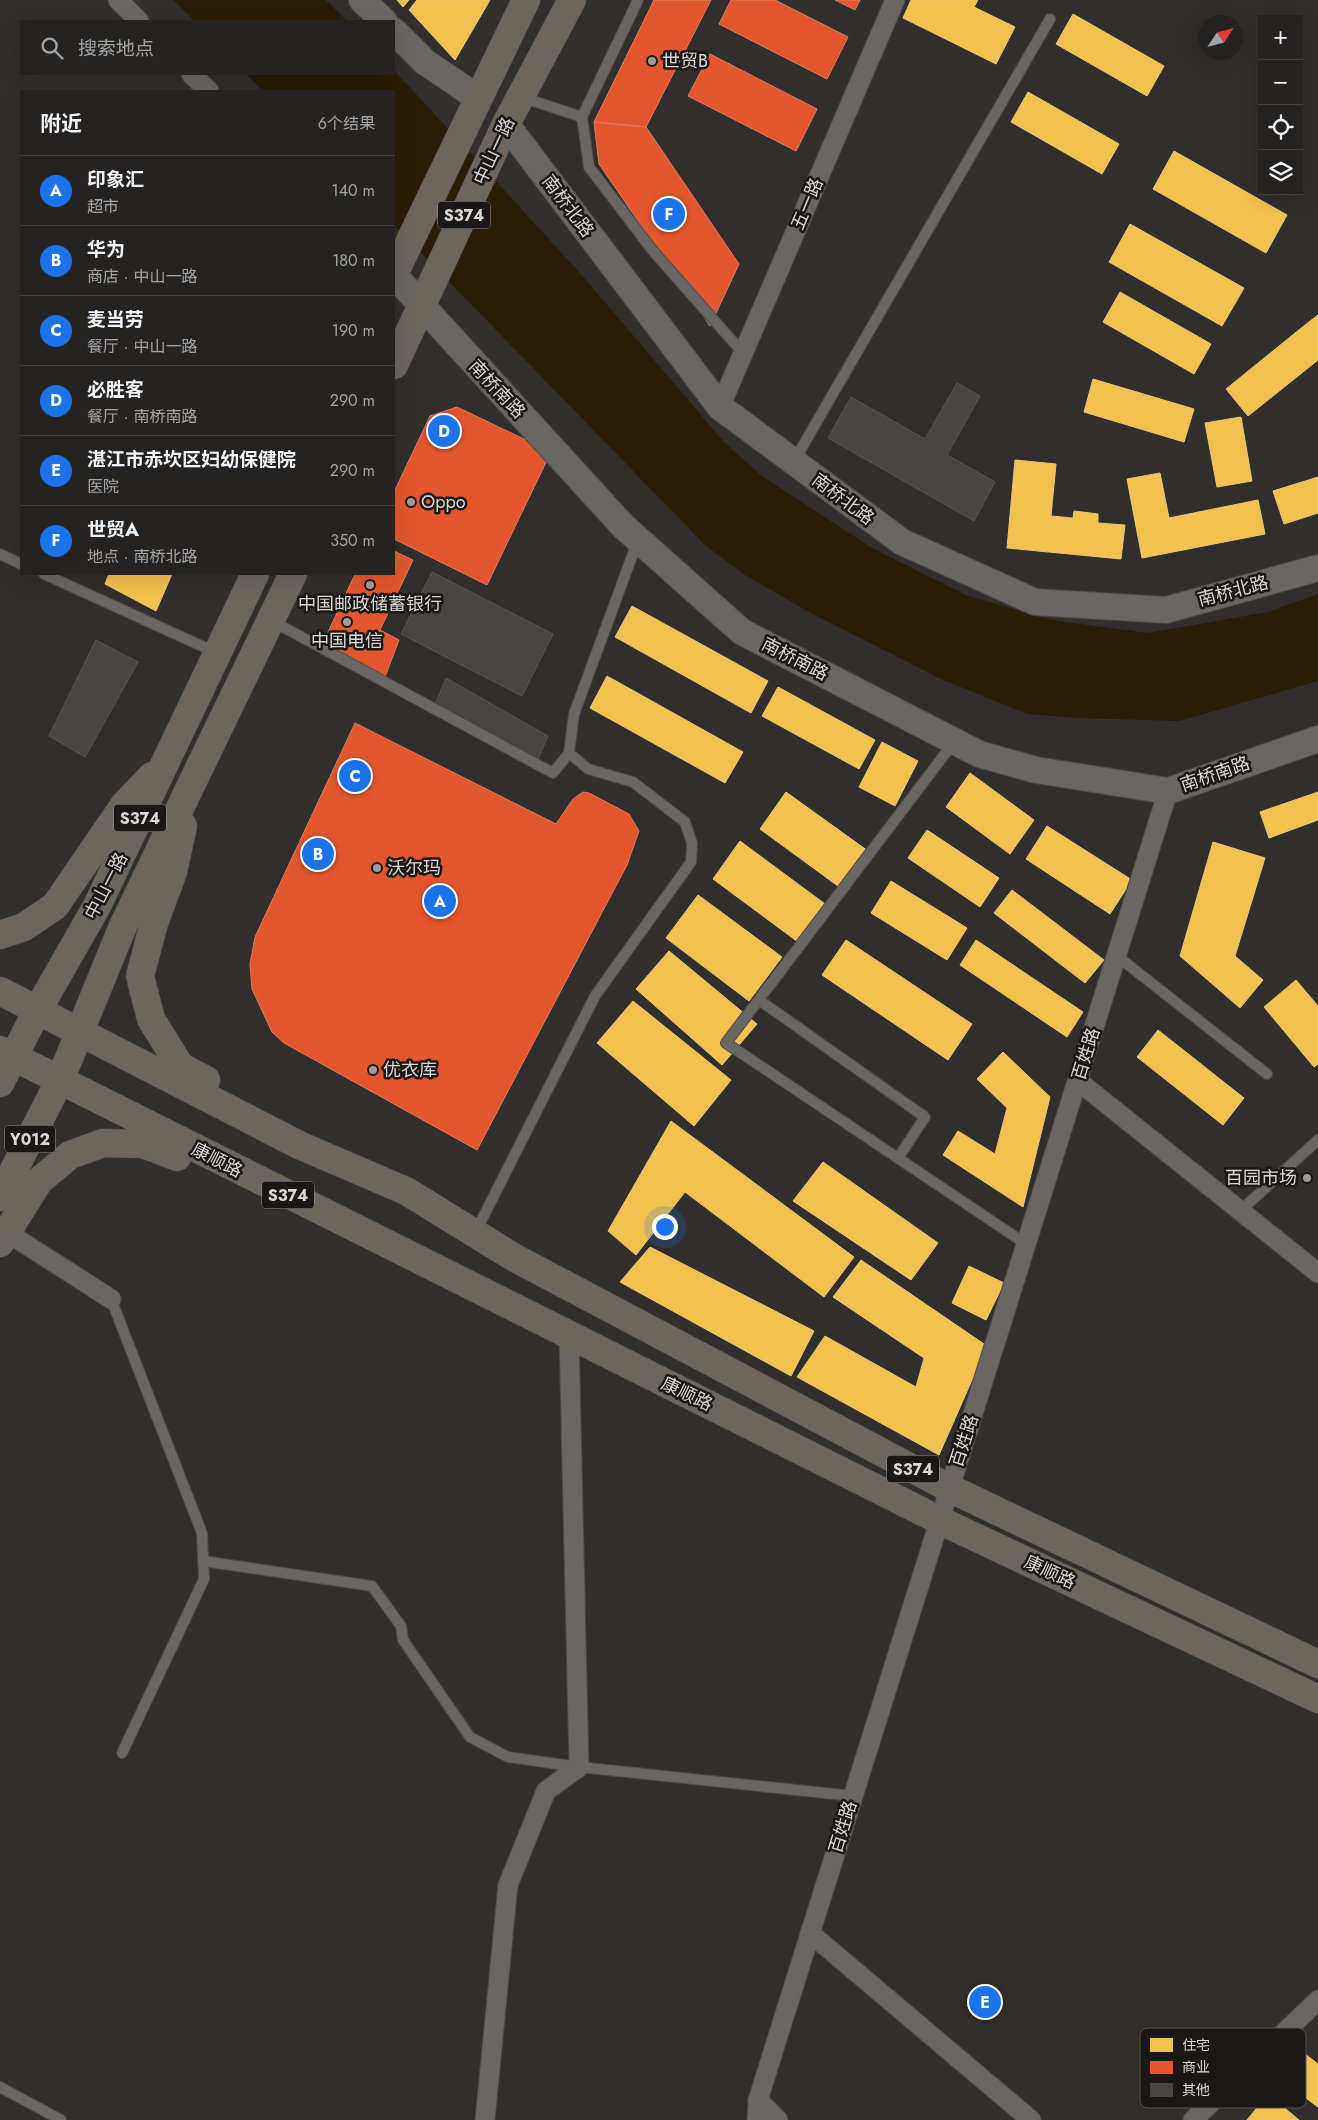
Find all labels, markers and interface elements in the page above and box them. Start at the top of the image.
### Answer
north arrow [1198,15,1243,60]
map controls [1258,15,1303,195]
button: + [1258,15,1303,60]
search box [20,20,395,75]
icon: search [38,34,66,62]
text: 搜索地点 [78,35,154,62]
place label: 世贸B [662,48,708,74]
marker: 世贸B [646,55,658,67]
button: − [1258,60,1303,105]
button: locate [1258,105,1303,150]
text: 附近 [40,109,82,139]
text: 6个结果 [318,112,375,135]
street label: 中山一路 [467,113,521,189]
button: layers [1258,150,1303,195]
text: 印象汇 [87,166,144,193]
street label: 南桥北路 [536,169,600,243]
street label: 五一路 [784,174,830,234]
text: A [50,179,62,202]
text: 140 m [332,179,375,202]
text: 超市 [87,195,119,218]
pin: F [653,195,685,233]
road number: S374 [438,202,490,228]
text: 华为 [87,236,125,263]
text: B [51,249,61,272]
text: 180 m [332,249,375,272]
text: 商店 · 中山一路 [87,265,197,288]
text: 麦当劳 [87,306,144,333]
text: C [50,319,62,342]
text: 190 m [332,319,375,342]
text: 餐厅 · 中山一路 [87,335,197,358]
street label: 南桥南路 [463,354,531,424]
text: 必胜客 [87,376,144,403]
text: D [50,389,62,412]
text: 290 m [330,389,375,412]
text: 餐厅 · 南桥南路 [87,405,197,428]
pin: D [428,412,460,450]
text: 湛江市赤坎区妇幼保健院 [87,446,296,473]
text: E [51,459,61,482]
text: 290 m [330,459,375,482]
street label: 南桥北路 [806,467,880,531]
text: 医院 [87,475,119,498]
place label: Oppo [421,489,466,515]
marker: Oppo [405,496,417,508]
text: 世贸A [87,516,139,543]
text: F [52,529,60,552]
text: 350 m [330,529,375,552]
text: 地点 · 南桥北路 [87,545,197,568]
street label: 南桥北路 [1195,569,1271,613]
marker: 中国邮政储蓄银行 [364,579,376,591]
place label: 中国邮政储蓄银行 [298,591,442,617]
marker: 中国电信 [341,616,353,628]
place label: 中国电信 [311,628,383,654]
street label: 南桥南路 [757,631,833,687]
street label: 南桥南路 [1177,750,1253,798]
pin: C [339,757,371,795]
road number: S374 [114,804,166,831]
pin: B [302,835,334,873]
street label: 中山一路 [78,848,134,924]
place label: 沃尔玛 [387,855,441,881]
marker: 沃尔玛 [371,862,383,874]
pin: A [424,882,456,920]
street label: 百姓路 [1066,1024,1106,1084]
place label: 优衣库 [383,1057,437,1083]
marker: 优衣库 [367,1064,379,1076]
road number: Y012 [5,1126,55,1152]
street label: 康顺路 [187,1136,247,1184]
place label: 百园市场 [1225,1165,1297,1191]
marker: 百园市场 [1301,1172,1313,1184]
road number: S374 [262,1182,314,1208]
your location [652,1214,678,1240]
street label: 康顺路 [657,1370,717,1418]
street label: 百姓路 [943,1411,985,1471]
road number: S374 [887,1456,939,1482]
street label: 康顺路 [1020,1549,1080,1595]
street label: 百姓路 [823,1797,863,1857]
pin: E [969,1983,1001,2021]
legend [1140,2028,1306,2108]
text: 住宅 [1182,2035,1210,2055]
text: 商业 [1182,2057,1210,2077]
text: 其他 [1182,2080,1210,2100]

